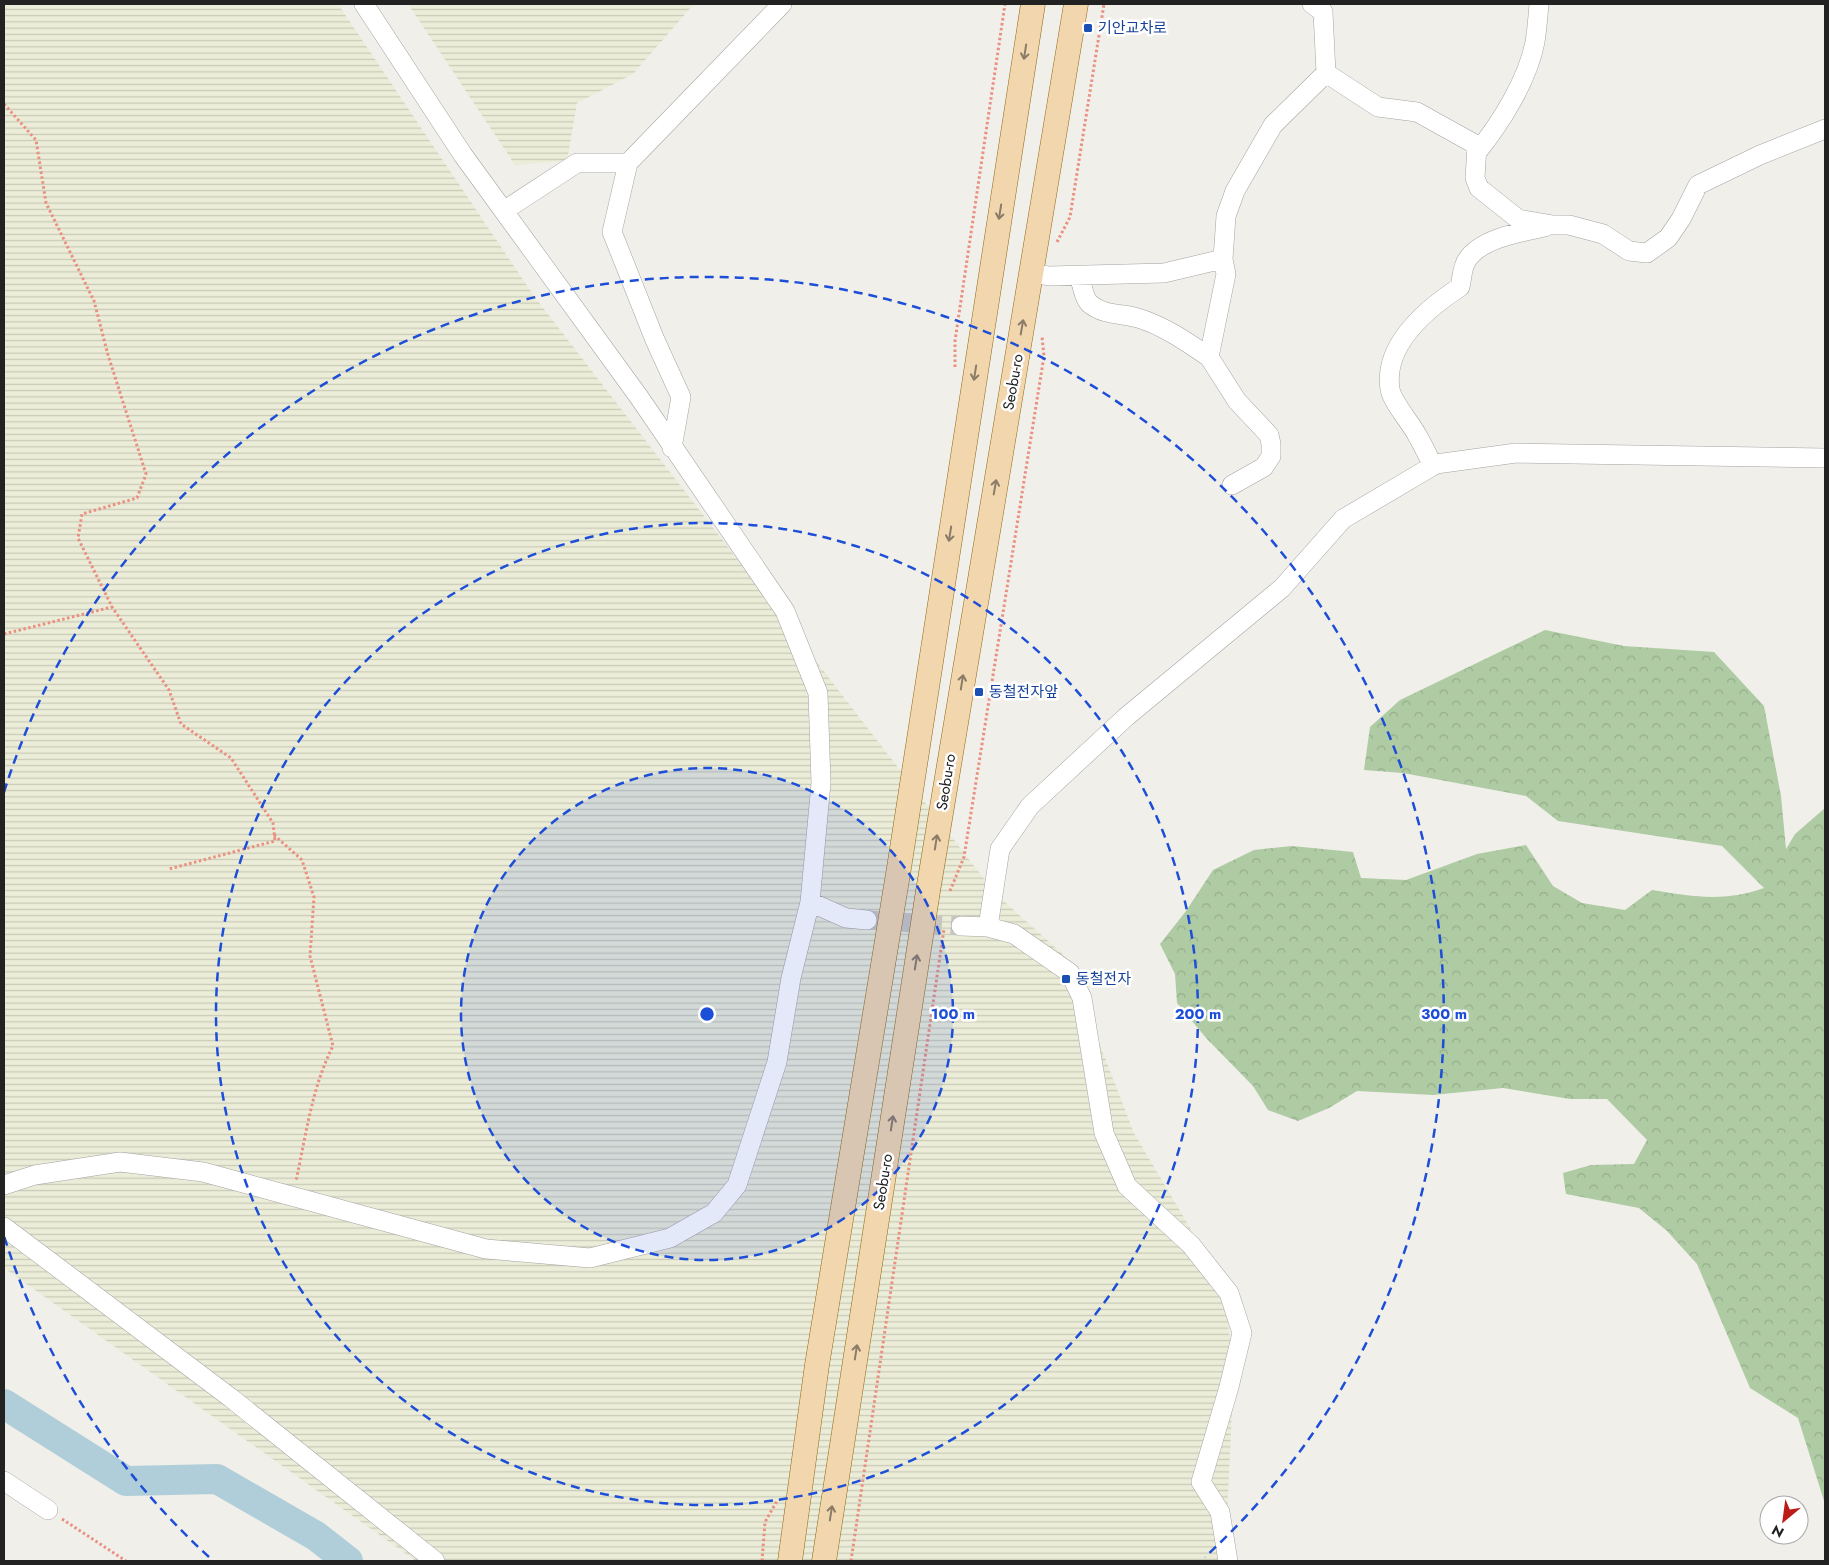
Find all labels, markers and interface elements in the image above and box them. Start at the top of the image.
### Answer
place label: 기안교차로 [1098,17,1167,39]
marker: 기안교차로 [1082,22,1094,34]
one-way arrow [1020,44,1030,60]
one-way arrow [994,204,1004,220]
one-way arrow [1018,320,1028,336]
street label: Seobu-ro [997,352,1029,412]
one-way arrow [969,365,979,381]
one-way arrow [991,480,1001,496]
one-way arrow [945,525,955,541]
one-way arrow [958,675,968,691]
place label: 동철전자앞 [989,681,1058,703]
marker: 동철전자앞 [973,686,985,698]
street label: Seobu-ro [931,752,961,812]
one-way arrow [931,835,941,851]
one-way arrow [912,954,922,970]
place label: 동철전자 [1076,968,1131,990]
marker: 동철전자 [1060,973,1072,985]
text: 100 m [931,1003,975,1025]
text: 200 m [1175,1003,1221,1025]
text: 300 m [1421,1003,1467,1025]
centre of rings [698,1005,716,1023]
one-way arrow [887,1115,897,1131]
street label: Seobu-ro [868,1152,898,1212]
one-way arrow [852,1345,862,1361]
north arrow [1759,1495,1809,1545]
one-way arrow [827,1505,837,1521]
text: N [1768,1520,1787,1543]

